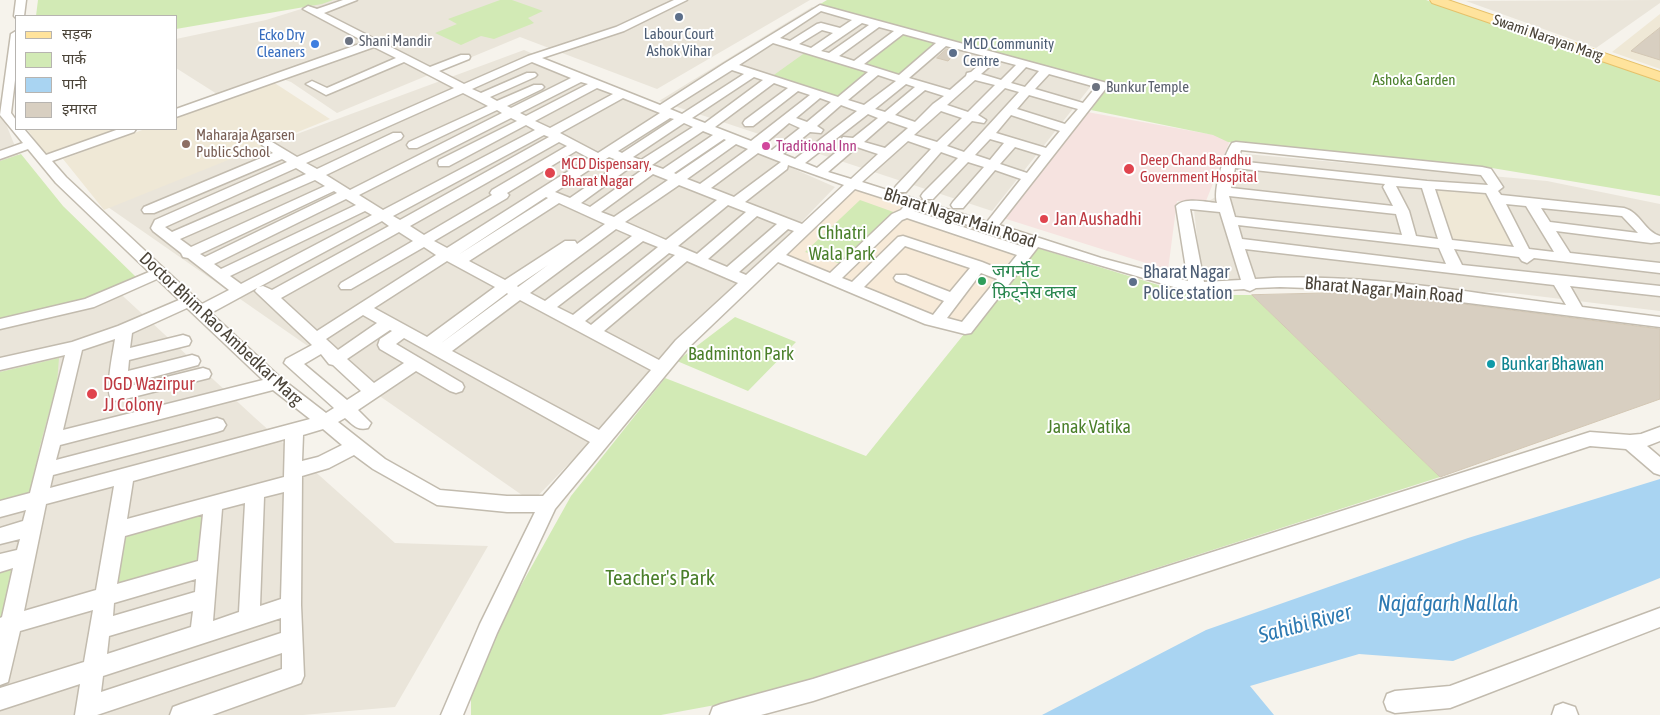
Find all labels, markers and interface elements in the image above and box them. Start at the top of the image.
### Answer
marker: Labour Court Ashok Vihar [673,11,685,23]
street label: Swami Narayan Marg [1491,11,1605,65]
legend [15,15,178,130]
text: सड़क [62,25,92,42]
place label: Labour Court Ashok Vihar [644,25,714,60]
place label: Ecko Dry Cleaners [257,26,305,61]
place label: Shani Mandir [359,32,432,50]
marker: Shani Mandir [343,35,355,47]
place label: MCD Community Centre [963,35,1054,70]
marker: Ecko Dry Cleaners [309,38,321,50]
marker: MCD Community Centre [947,47,959,59]
text: पार्क [62,50,86,67]
park label: Ashoka Garden [1372,71,1456,89]
text: पानी [62,75,87,92]
place label: Bunkur Temple [1106,78,1189,96]
marker: Bunkur Temple [1090,81,1102,93]
text: इमारत [62,100,97,117]
place label: Maharaja Agarsen Public School [196,126,295,161]
place label: Traditional Inn [776,137,857,155]
marker: Maharaja Agarsen Public School [180,138,192,150]
marker: Traditional Inn [760,140,772,152]
place label: Deep Chand Bandhu Government Hospital [1140,151,1258,186]
place label: MCD Dispensary, Bharat Nagar [561,155,652,190]
marker: Deep Chand Bandhu Government Hospital [1122,162,1136,176]
marker: MCD Dispensary, Bharat Nagar [543,166,557,180]
street label: Bharat Nagar Main Road [881,183,1039,253]
place label: Jan Aushadhi [1054,208,1142,230]
marker: Jan Aushadhi [1038,213,1050,225]
park label: Chhatri Wala Park [809,222,875,264]
street label: Doctor Bhim Rao Ambedkar Marg [135,248,307,410]
place label: जगर्नॉट फ़िट्नेस क्लब [992,260,1077,302]
place label: Bharat Nagar Police station [1143,261,1233,304]
street label: Bharat Nagar Main Road [1304,272,1464,308]
marker: जगर्नॉट फ़िट्नेस क्लब [976,275,988,287]
marker: Bharat Nagar Police station [1127,276,1139,288]
park label: Badminton Park [688,343,794,365]
place label: Bunkar Bhawan [1501,353,1604,375]
marker: Bunkar Bhawan [1485,358,1497,370]
place label: DGD Wazirpur JJ Colony [103,373,195,416]
marker: DGD Wazirpur JJ Colony [85,387,99,401]
park label: Janak Vatika [1047,416,1131,438]
park label: Teacher's Park [605,565,715,591]
water label: Najafgarh Nallah [1378,591,1518,617]
water label: Sahibi River [1256,599,1354,649]

